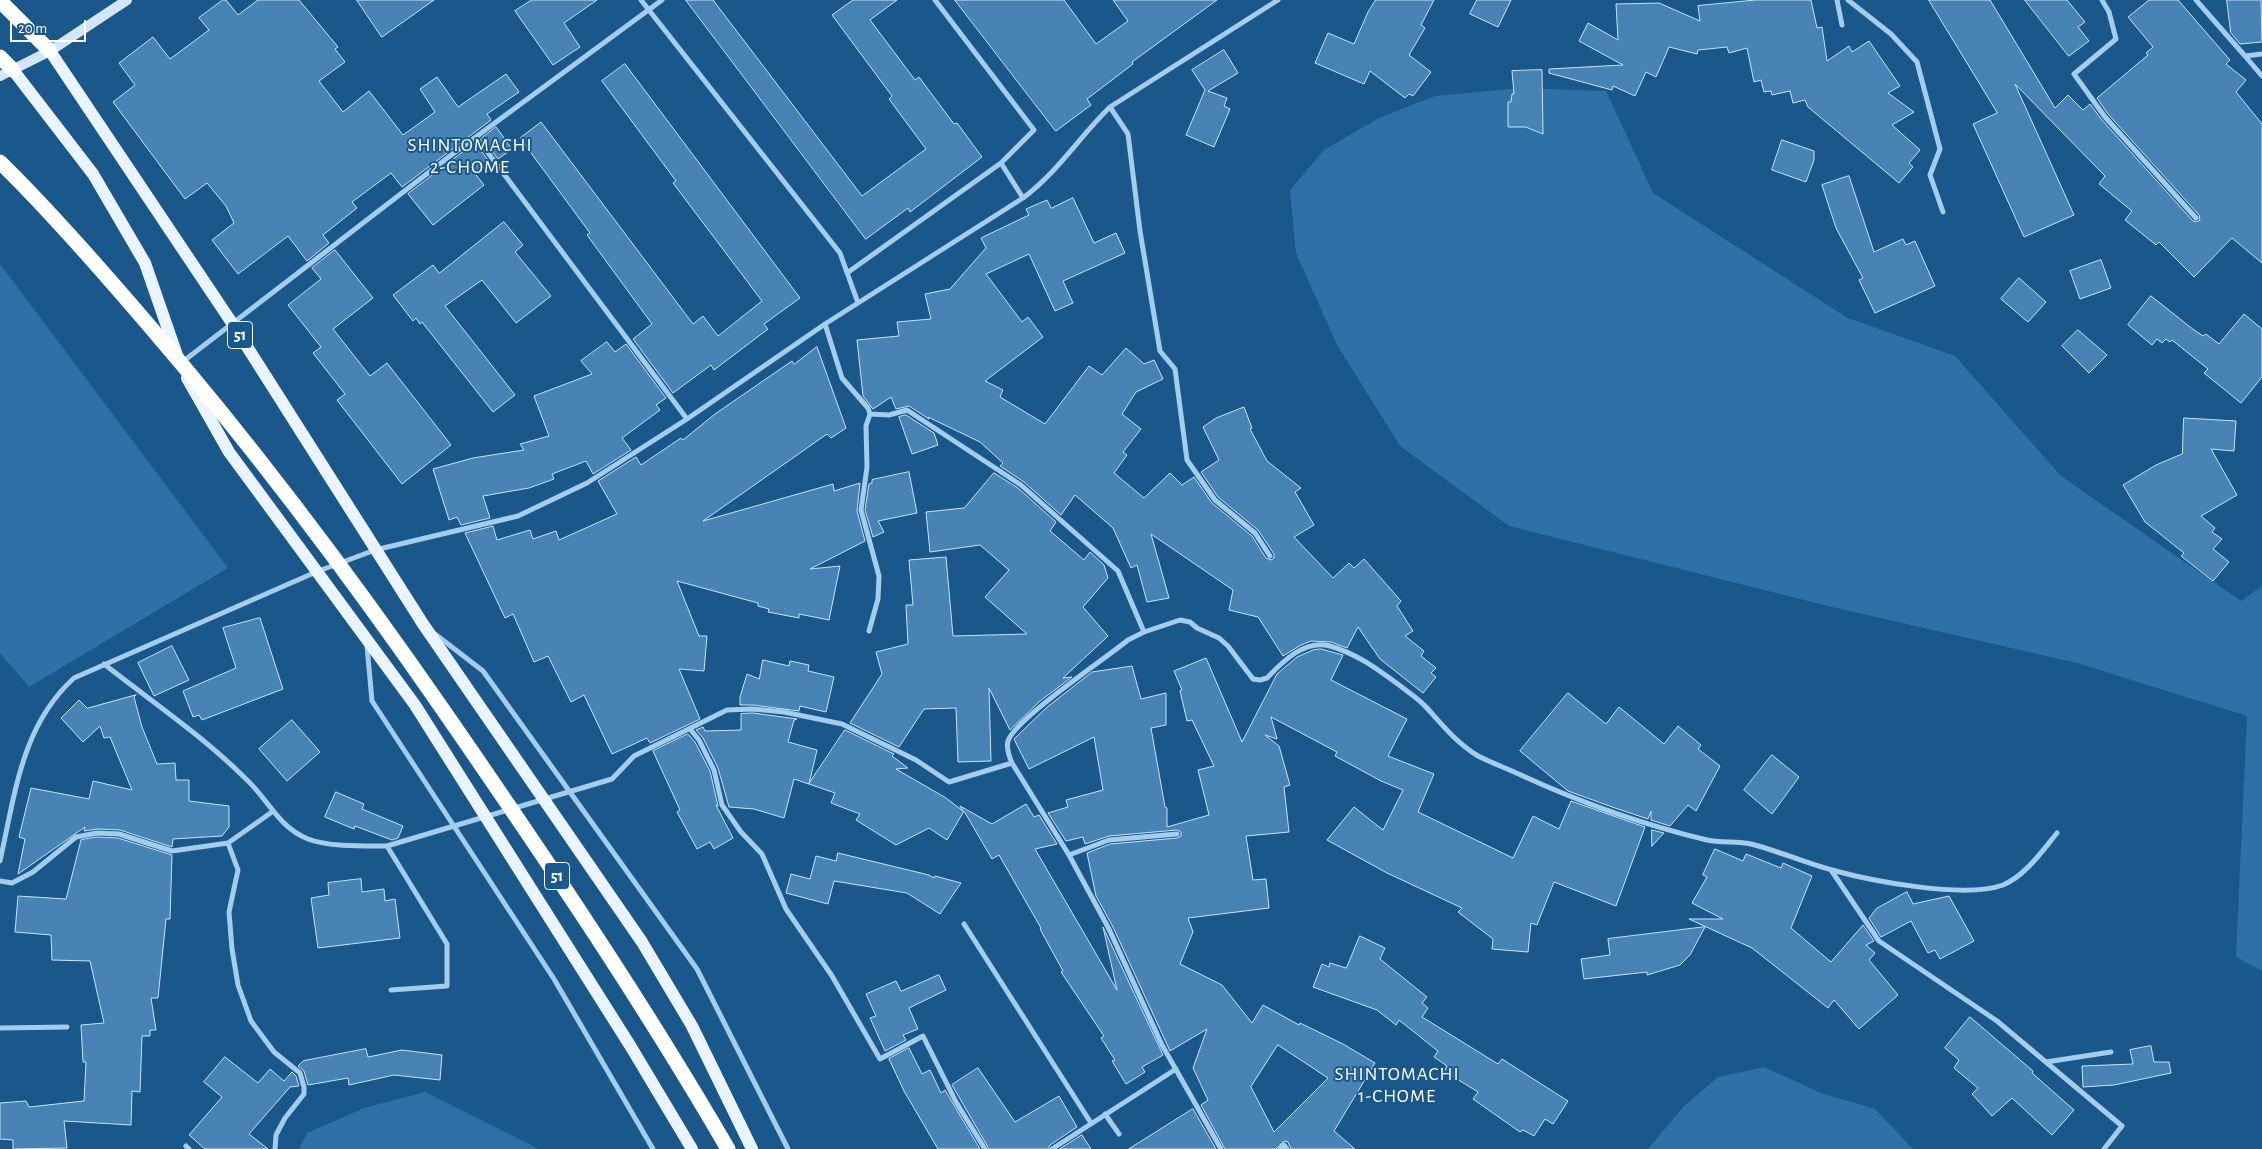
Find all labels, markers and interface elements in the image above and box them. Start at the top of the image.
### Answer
scale bar [12,10,89,42]
text: 20 m [18,21,47,36]
district label: SHINTOMACHI 2-CHOME [406,134,534,178]
road number: 51 [228,322,252,348]
road number: 51 [544,862,570,889]
district label: SHINTOMACHI 1-CHOME [1333,1063,1461,1107]

